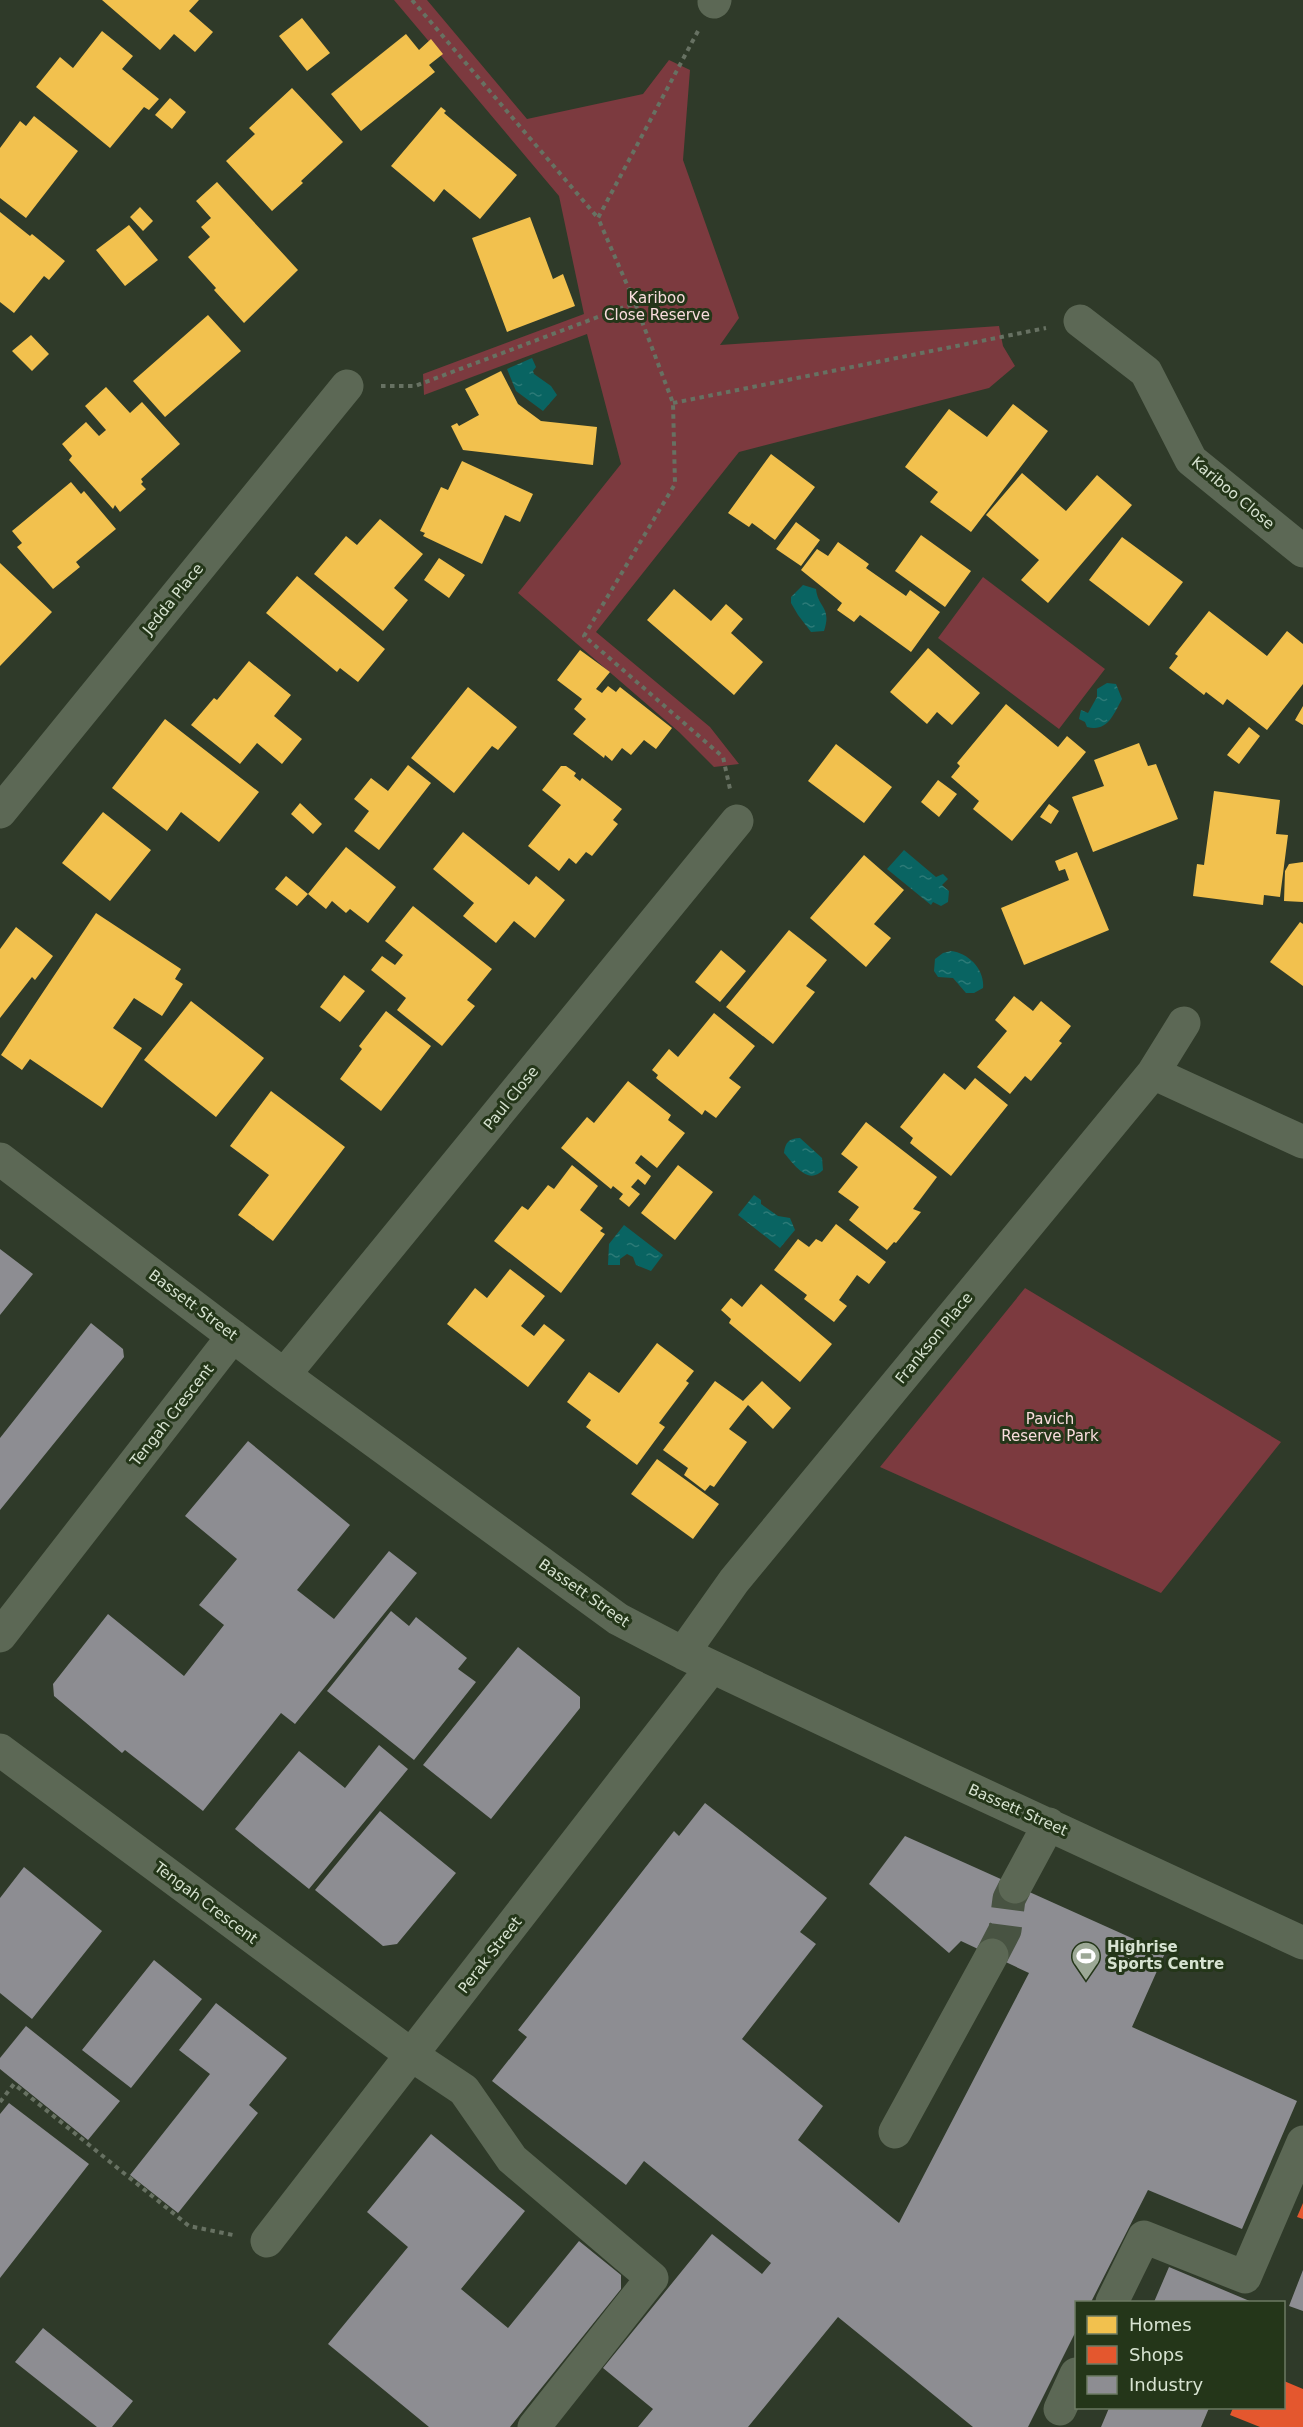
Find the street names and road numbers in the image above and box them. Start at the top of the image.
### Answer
street label: Kariboo Close [1188,453,1278,533]
street label: Jedda Place [138,560,207,639]
street label: Paul Close [480,1062,542,1134]
street label: Bassett Street [145,1266,241,1344]
street label: Frankson Place [892,1289,976,1387]
street label: Tengah Crescent [126,1360,218,1470]
street label: Bassett Street [535,1555,633,1631]
street label: Bassett Street [966,1780,1070,1840]
street label: Tengah Crescent [150,1858,261,1948]
street label: Perak Street [455,1913,526,1997]

